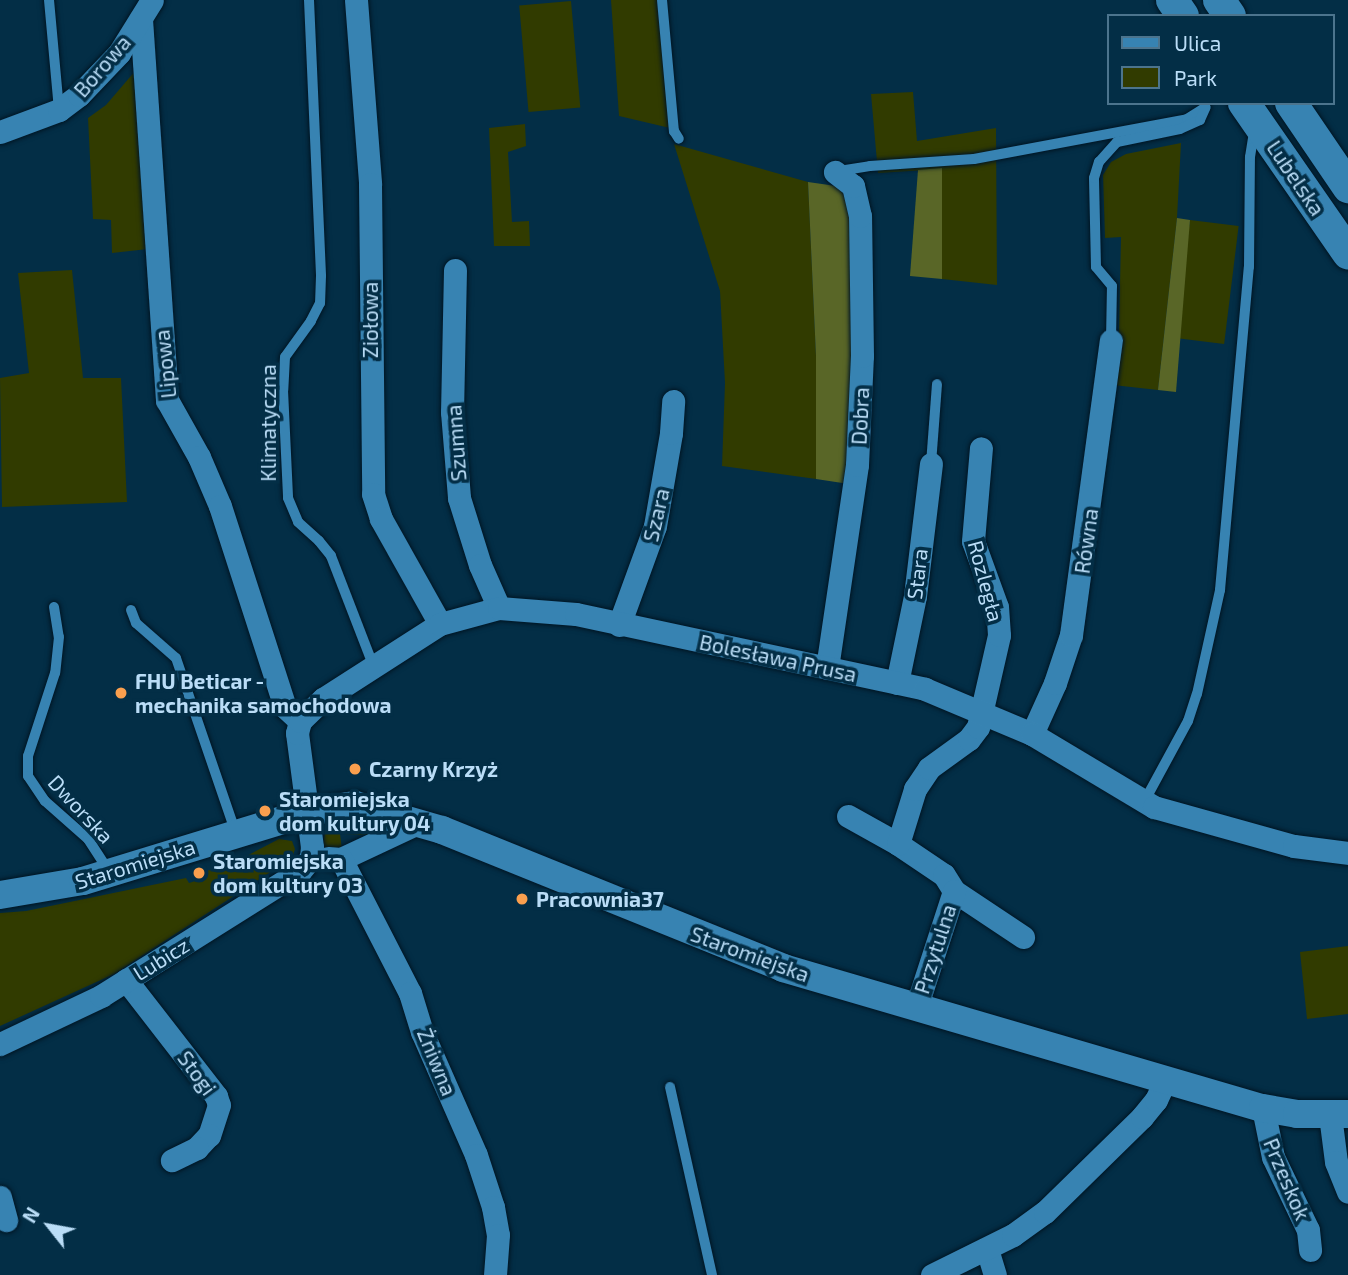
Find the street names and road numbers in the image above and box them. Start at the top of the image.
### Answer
street label: Borowa [68,30,136,102]
street label: Lubelska [1262,136,1330,220]
street label: Ziołowa [357,282,383,358]
street label: Lipowa [149,328,181,400]
street label: Klimatyczna [255,364,281,482]
street label: Dobra [846,386,874,446]
street label: Szumna [441,404,471,482]
street label: Szara [638,486,674,544]
street label: Równa [1069,507,1103,575]
street label: Rozległa [963,538,1009,624]
street label: Stara [901,547,933,601]
street label: Bolesława Prusa [697,629,859,687]
street label: Dworska [43,770,119,848]
street label: Staromiejska [72,834,198,894]
street label: Przytulna [909,901,961,997]
street label: Staromiejska [687,921,813,987]
street label: Lubicz [128,932,194,986]
street label: Żniwna [412,1025,462,1099]
street label: Stogi [173,1046,221,1100]
street label: Przeskok [1259,1134,1315,1224]

